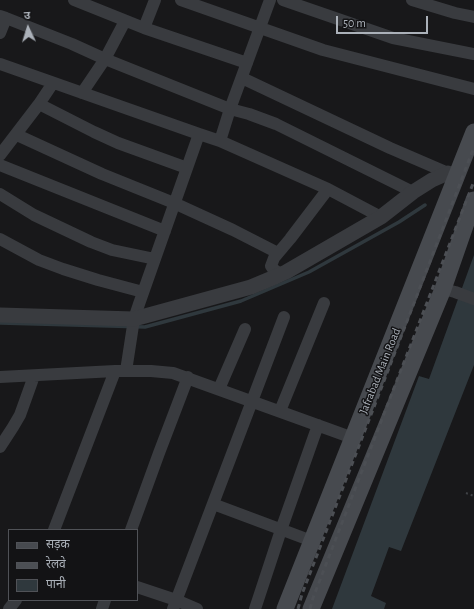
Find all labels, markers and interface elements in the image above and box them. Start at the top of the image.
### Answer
north arrow [8,8,48,48]
scale bar [338,8,430,34]
text: उ [24,10,31,21]
text: 50 m [343,17,366,29]
street label: Jafrabad Main Road [356,326,404,416]
legend [8,529,138,601]
text: सड़क [46,538,70,550]
text: रेलवे [46,558,66,570]
text: पानी [46,578,66,590]

